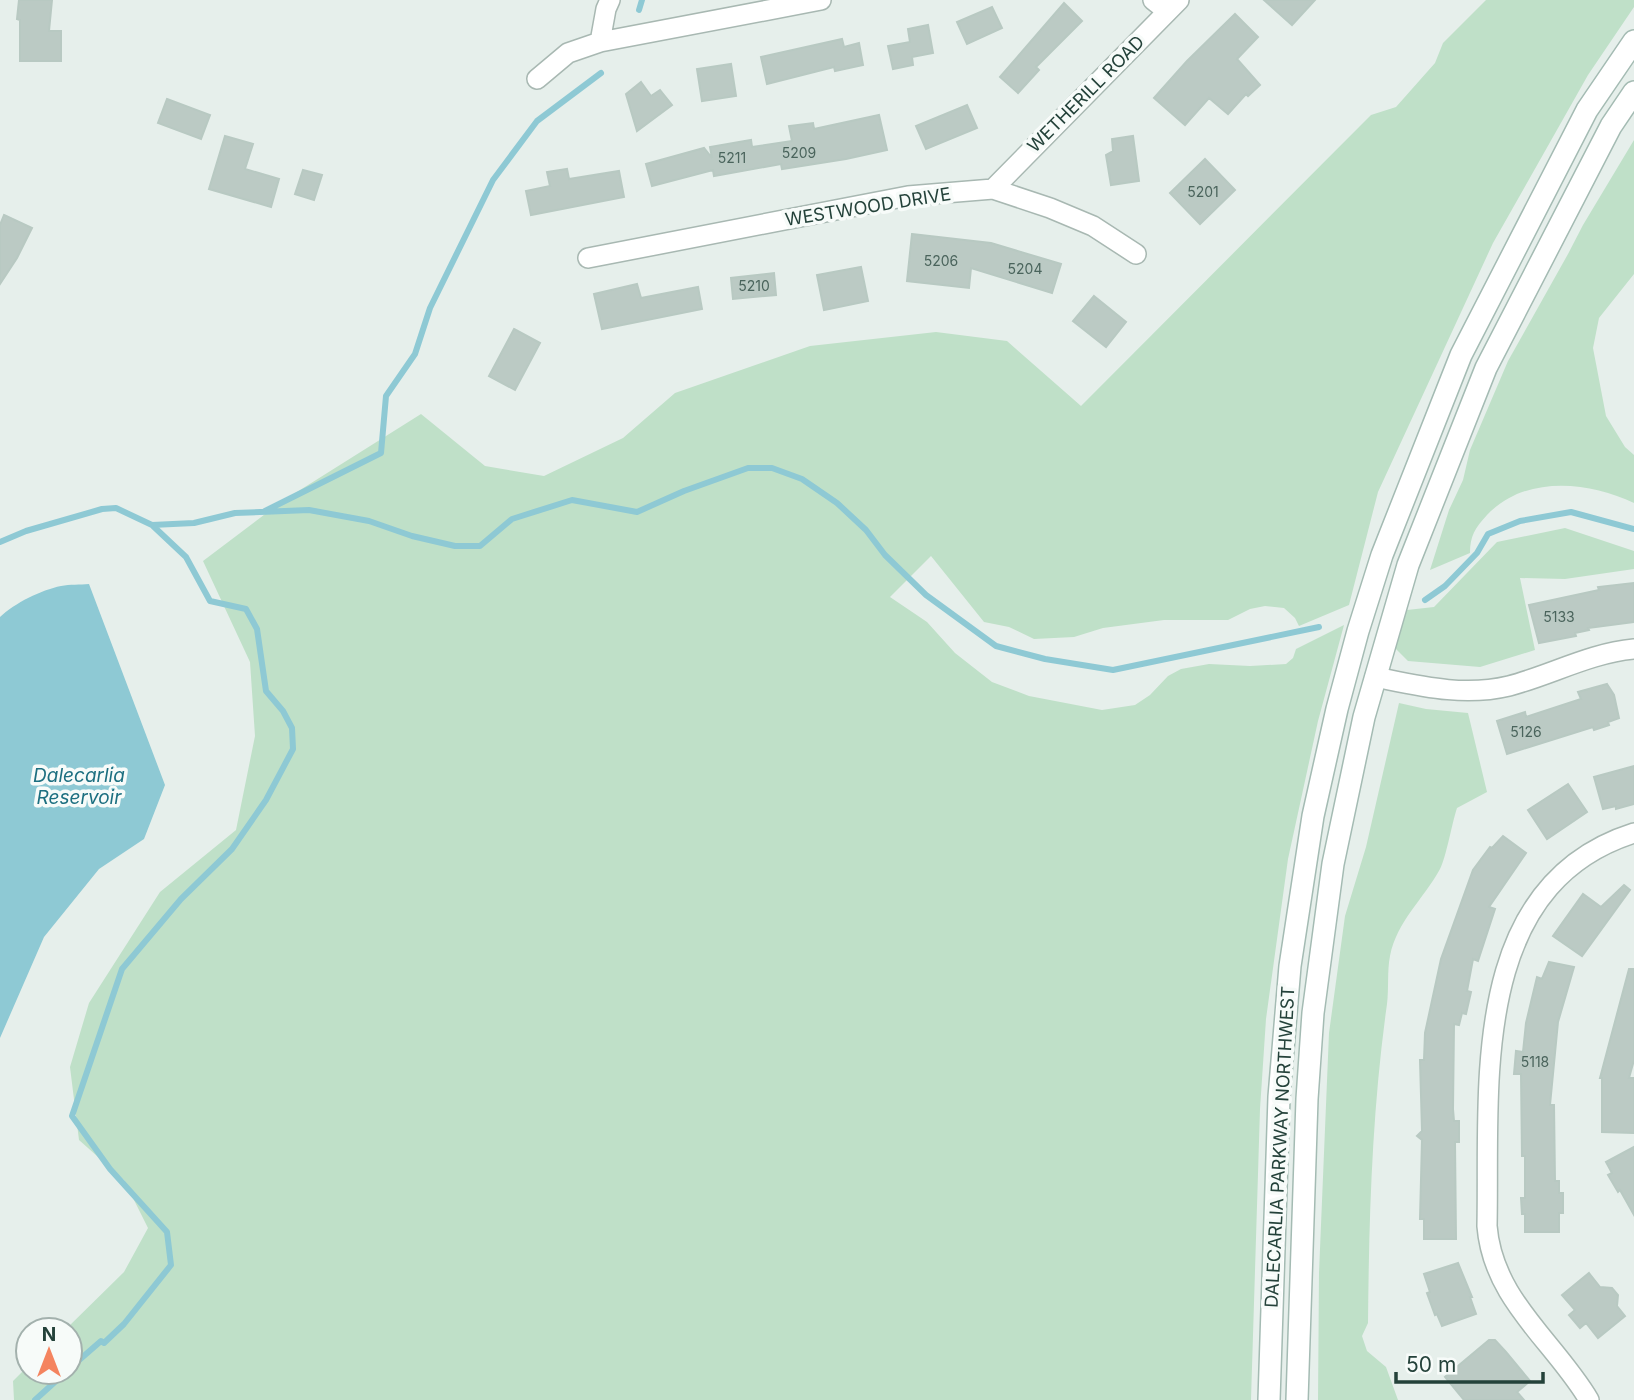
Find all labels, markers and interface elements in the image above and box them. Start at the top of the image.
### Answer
street label: WETHERILL ROAD [1023,31,1148,156]
house number: 5209 [782,144,816,161]
house number: 5211 [718,149,746,166]
street label: WESTWOOD DRIVE [783,183,952,230]
house number: 5201 [1187,183,1219,200]
house number: 5206 [924,252,958,269]
house number: 5204 [1008,260,1042,277]
house number: 5210 [738,277,770,294]
house number: 5133 [1543,608,1575,625]
house number: 5126 [1510,723,1542,740]
water label: Dalecarlia Reservoir [33,764,125,809]
street label: DALECARLIA PARKWAY NORTHWEST [1261,986,1298,1308]
house number: 5118 [1521,1053,1549,1070]
north arrow [14,1316,84,1386]
text: N [42,1323,56,1346]
scale bar [1396,1340,1543,1384]
text: 50 m [1406,1352,1456,1377]

